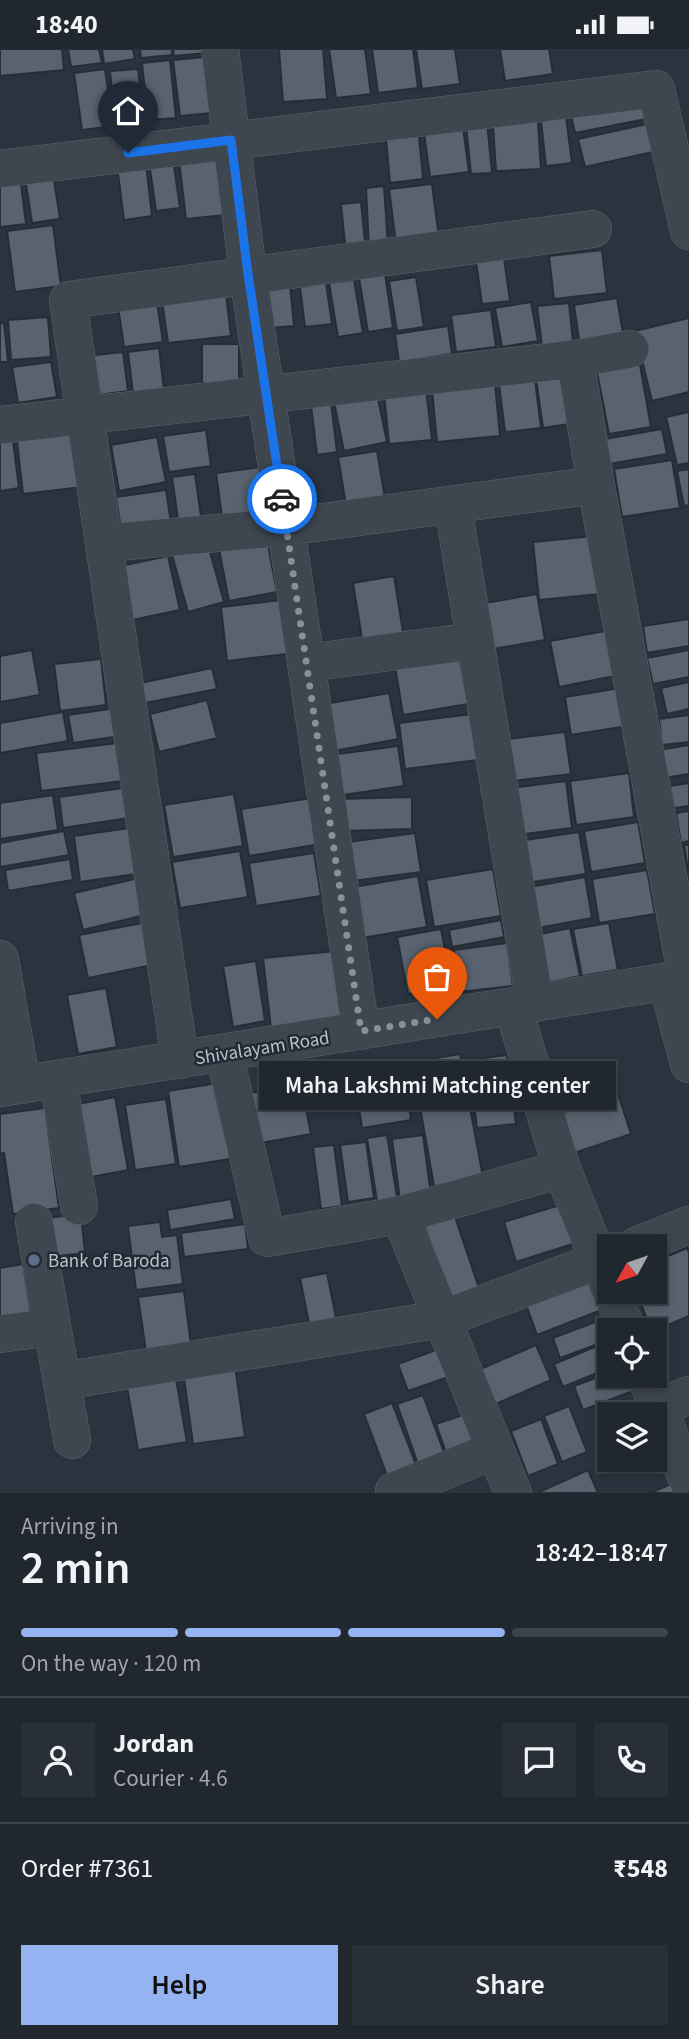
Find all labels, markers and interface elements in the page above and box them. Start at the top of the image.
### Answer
text: 18:40 [35,6,98,43]
pin [98,81,158,153]
icon: home [109,92,147,130]
courier [247,464,317,534]
icon: car [263,480,301,518]
pin [407,947,467,1019]
icon: bag [418,958,456,996]
street label: Shivalayam Road [193,1025,332,1072]
callout: Maha Lakshmi Matching center [258,1061,616,1110]
text: Maha Lakshmi Matching center [285,1069,590,1102]
north arrow [597,1234,667,1304]
map controls [597,1234,667,1472]
place label: Bank of Baroda [48,1248,170,1275]
marker: Bank of Baroda [26,1252,42,1268]
button: locate [597,1318,667,1388]
button: layers [597,1402,667,1472]
text: Arriving in [21,1510,119,1543]
text: 18:42–18:47 [535,1534,668,1571]
text: 2 min [21,1536,130,1601]
text: On the way · 120 m [21,1647,201,1680]
button: person [21,1723,95,1797]
button: chat [502,1723,576,1797]
button: phone [594,1723,668,1797]
text: Jordan [113,1725,194,1762]
text: Courier · 4.6 [113,1762,228,1795]
text: Order #7361 [21,1850,153,1887]
text: ₹548 [613,1850,668,1887]
button: Help [21,1945,338,2025]
button: Share [352,1945,668,2025]

